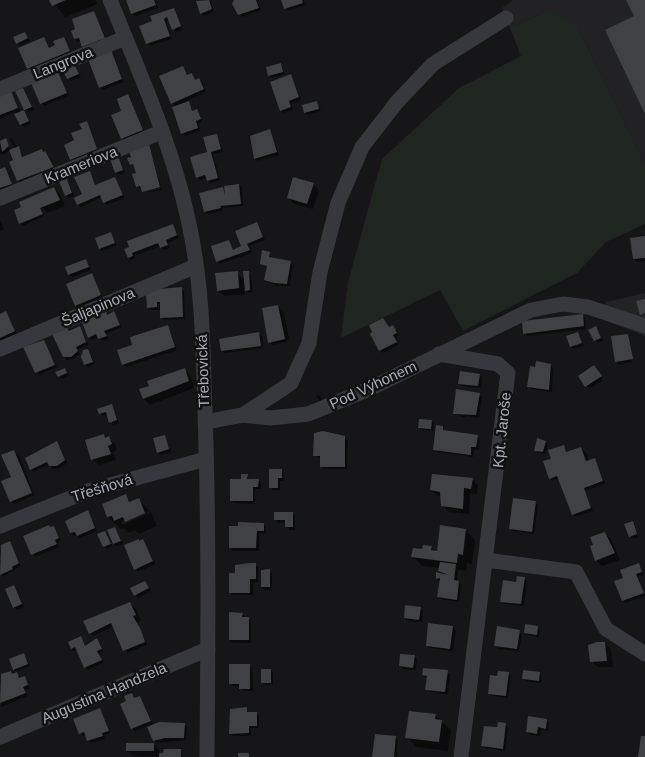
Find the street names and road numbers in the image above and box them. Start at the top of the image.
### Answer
street label: Langrova [31,43,96,82]
street label: Krameriova [42,142,120,187]
street label: Šaljapinova [59,283,137,330]
street label: Třebovická [193,333,212,408]
street label: Pod Výhonem [326,357,419,412]
street label: Kpt. Jaroše [489,391,514,469]
street label: Třešňová [69,470,135,505]
street label: Augustina Handzela [39,658,170,727]

